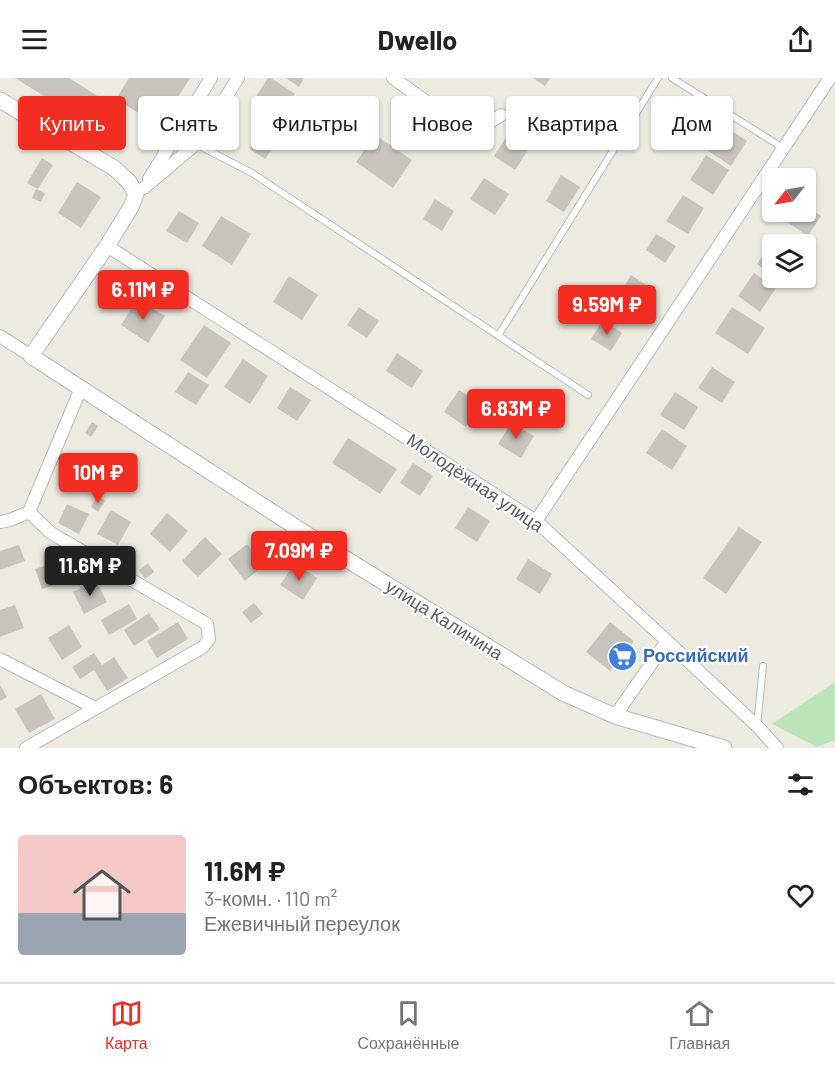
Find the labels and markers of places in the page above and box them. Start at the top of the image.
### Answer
pin: 6.11M ₽ [88,270,198,321]
pin: 9.59M ₽ [552,285,662,336]
pin: 6.83M ₽ [461,389,571,440]
pin: 10M ₽ [56,453,140,504]
pin: 7.09M ₽ [244,531,354,582]
pin: 11.6M ₽ [35,546,145,597]
supermarket icon: Российский [606,640,638,672]
place label: Российский [643,644,749,666]

